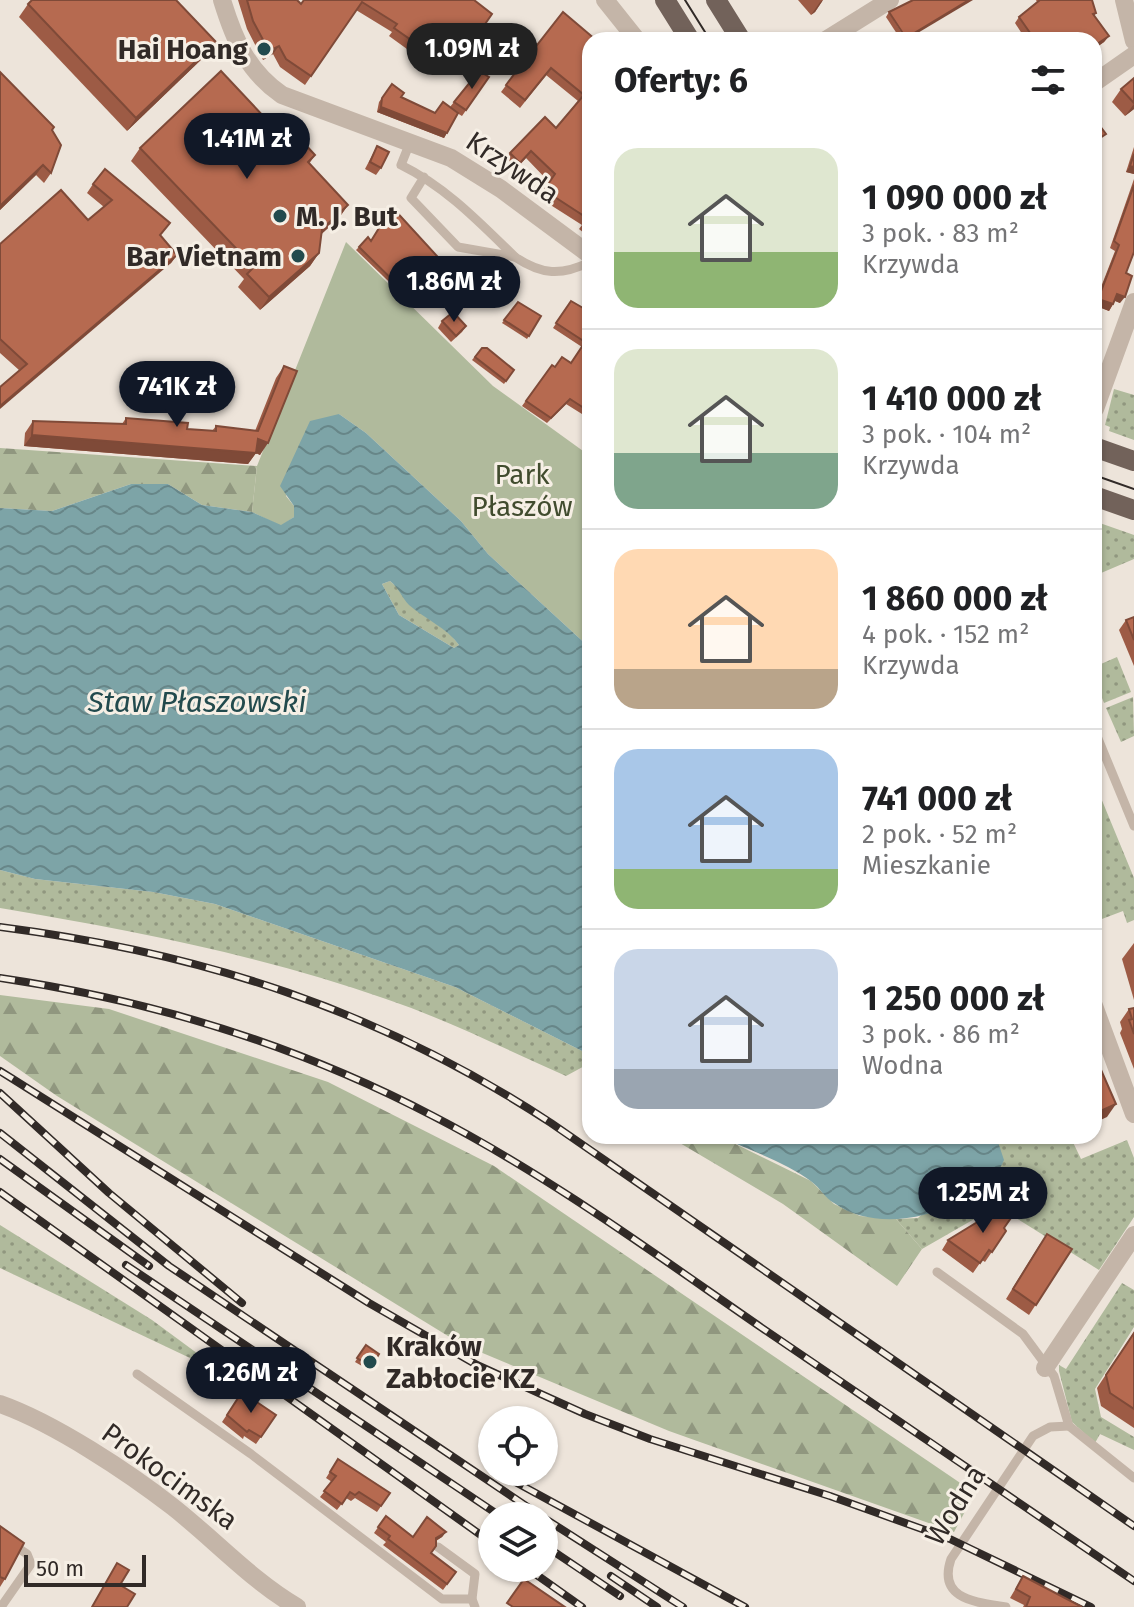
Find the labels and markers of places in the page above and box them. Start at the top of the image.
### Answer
pin: 1.09M zł [389,23,555,91]
place label: Hai Hoang [118,33,249,66]
marker: Hai Hoang [255,40,273,58]
pin: 1.41M zł [164,113,330,181]
place label: M. J. But [296,200,399,233]
marker: M. J. But [271,207,289,225]
place label: Bar Vietnam [126,240,282,273]
marker: Bar Vietnam [289,247,307,265]
pin: 1.86M zł [371,256,537,324]
pin: 741K zł [103,361,251,429]
pin: 1.25M zł [900,1167,1066,1235]
place label: Kraków Zabłocie KZ [386,1330,535,1395]
pin: 1.26M zł [168,1347,334,1415]
marker: Kraków Zabłocie KZ [361,1353,379,1371]

